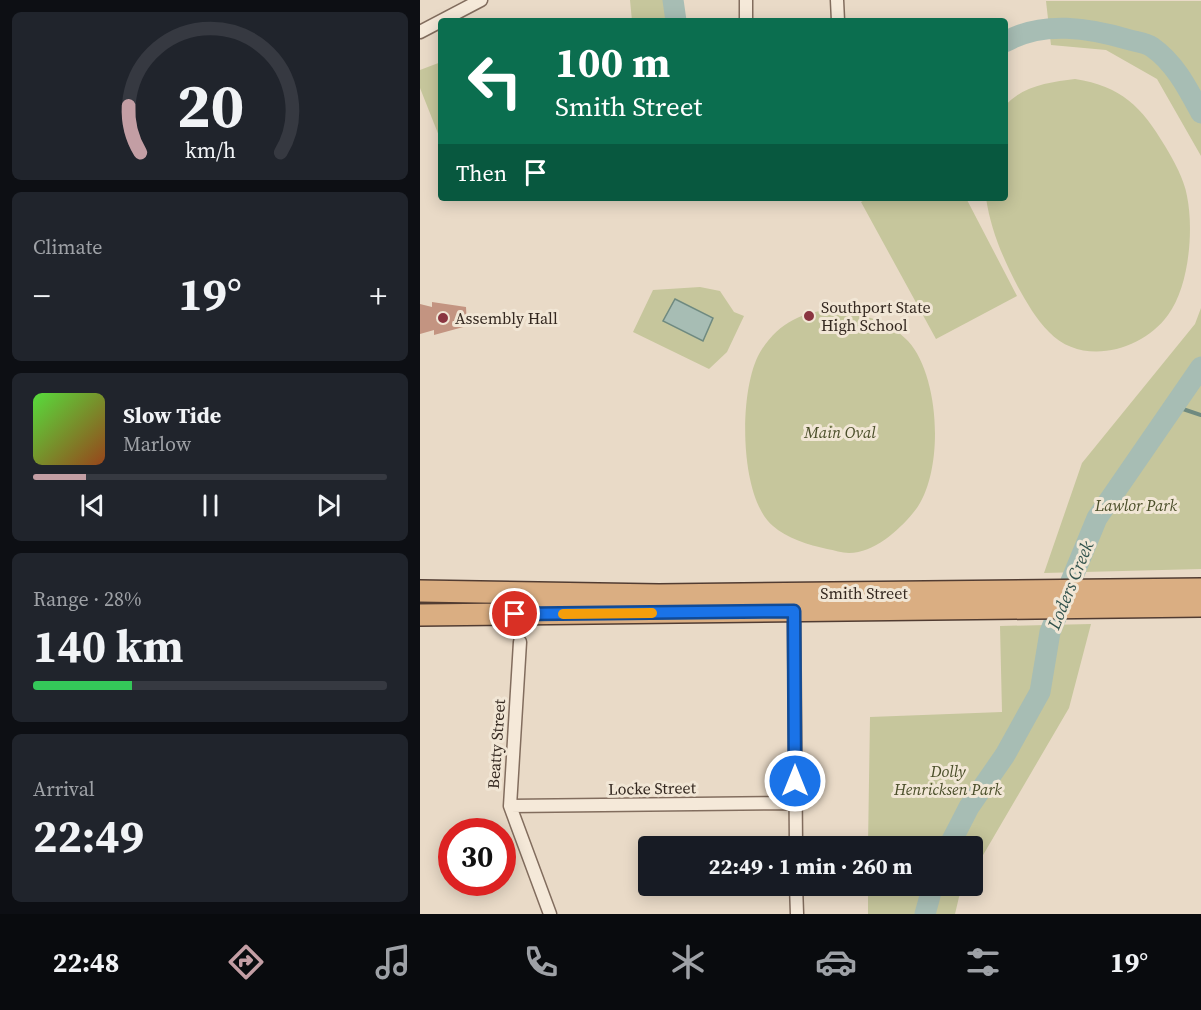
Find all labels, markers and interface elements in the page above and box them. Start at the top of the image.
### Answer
text: 100 m [555,33,670,91]
icon: left [456,42,534,120]
text: 20 [176,62,244,148]
text: Smith Street [555,88,702,125]
text: km/h [184,137,236,166]
icon: arrive [519,156,552,189]
text: Then [456,158,507,188]
text: Climate [33,233,102,261]
text: 19° [178,263,242,325]
text: − [33,273,51,318]
text: + [369,273,387,318]
place label: Southport State High School [821,296,931,336]
place label: Assembly Hall [455,307,558,329]
marker: Southport State High School [802,309,816,323]
marker: Assembly Hall [436,311,450,325]
text: Slow Tide [123,400,221,430]
park label: Main Oval [803,421,876,443]
text: Marlow [123,430,191,458]
icon: previous [76,489,109,522]
icon: pause [194,489,227,522]
icon: next [312,489,345,522]
park label: Lawlor Park [1094,494,1177,516]
water label: Loders Creek [1041,536,1099,634]
street label: Smith Street [820,582,908,604]
text: Range · 28% [33,585,142,613]
pin [489,588,540,639]
icon: arrive [498,597,531,630]
text: 140 km [33,615,184,677]
street label: Beatty Street [482,698,510,790]
position arrow [763,749,827,813]
park label: Dolly Henricksen Park [893,760,1002,800]
text: Arrival [33,775,95,803]
street label: Locke Street [608,776,697,800]
text: 22:49 [33,805,144,867]
speed limit sign: 30 [438,818,516,896]
text: 22:49 · 1 min · 260 m [709,851,912,881]
icon: directions [225,941,267,983]
icon: music [372,941,414,983]
icon: phone [520,941,562,983]
icon: climate [667,941,709,983]
icon: car [815,941,857,983]
icon: filters [962,941,1004,983]
text: 22:48 [53,944,119,981]
text: 19° [1110,944,1148,981]

